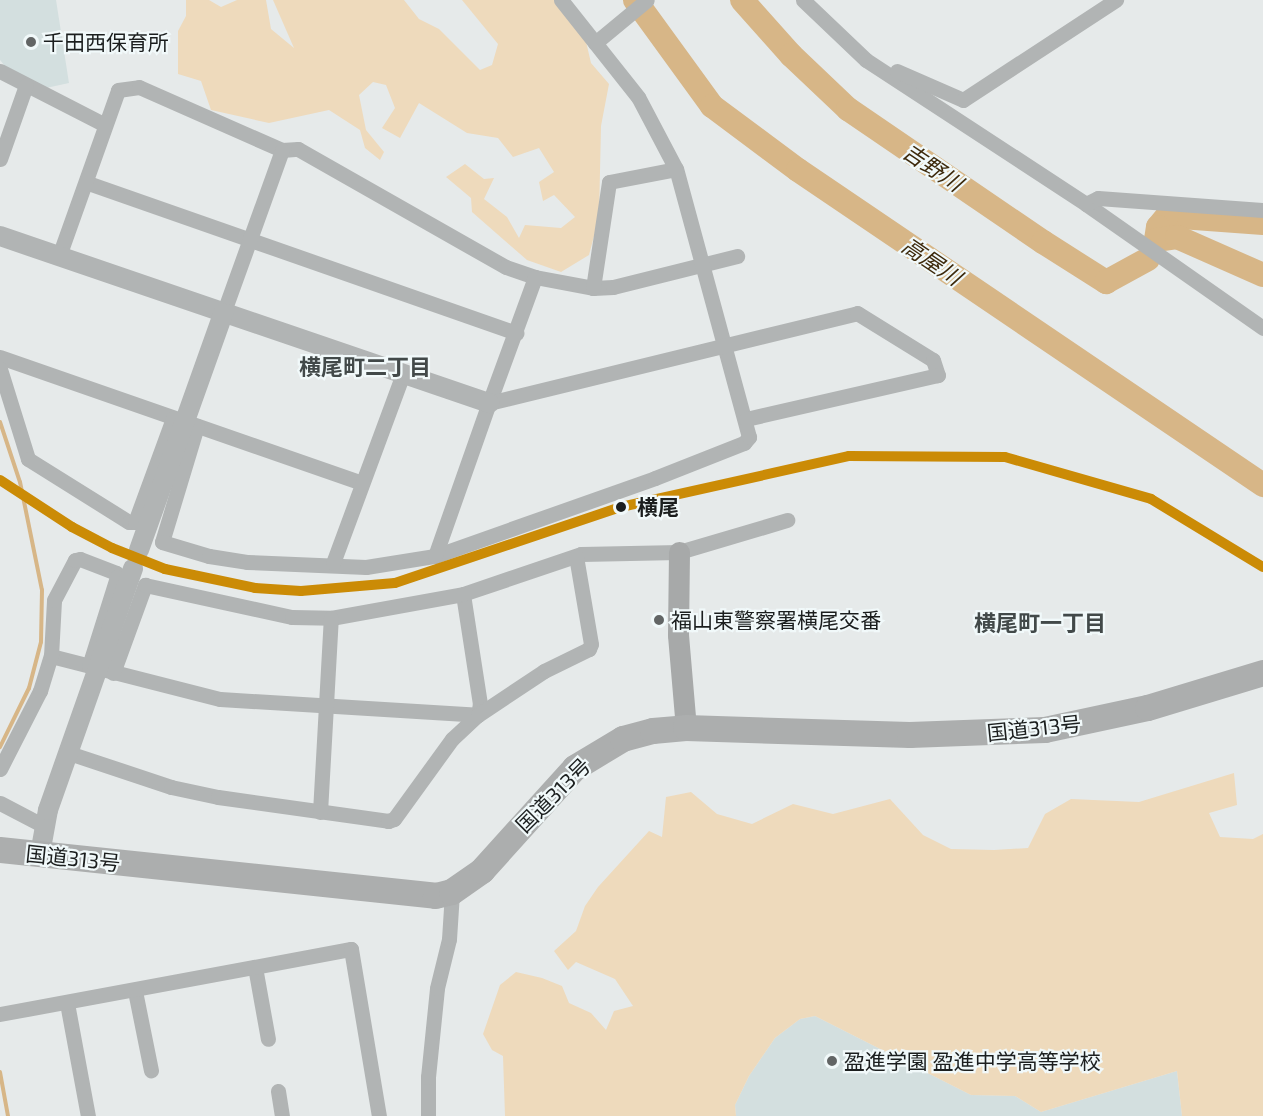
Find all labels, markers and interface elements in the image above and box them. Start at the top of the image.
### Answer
place label: 千田西保育所 [43,29,169,55]
marker: 千田西保育所 [24,35,38,49]
water label: 吉野川 [898,138,968,196]
water label: 高屋川 [897,232,967,290]
district label: 横尾町二丁目 [299,354,431,380]
place label: 横尾 [637,494,679,520]
marker: 横尾 [610,496,632,518]
place label: 福山東警察署横尾交番 [671,607,881,633]
district label: 横尾町一丁目 [974,610,1106,636]
marker: 福山東警察署横尾交番 [652,613,666,627]
street label: 国道313号 [986,711,1082,745]
street label: 国道313号 [511,753,595,837]
street label: 国道313号 [25,841,121,875]
place label: 盈進学園 盈進中学高等学校 [844,1048,1101,1074]
marker: 盈進学園 盈進中学高等学校 [825,1054,839,1068]

